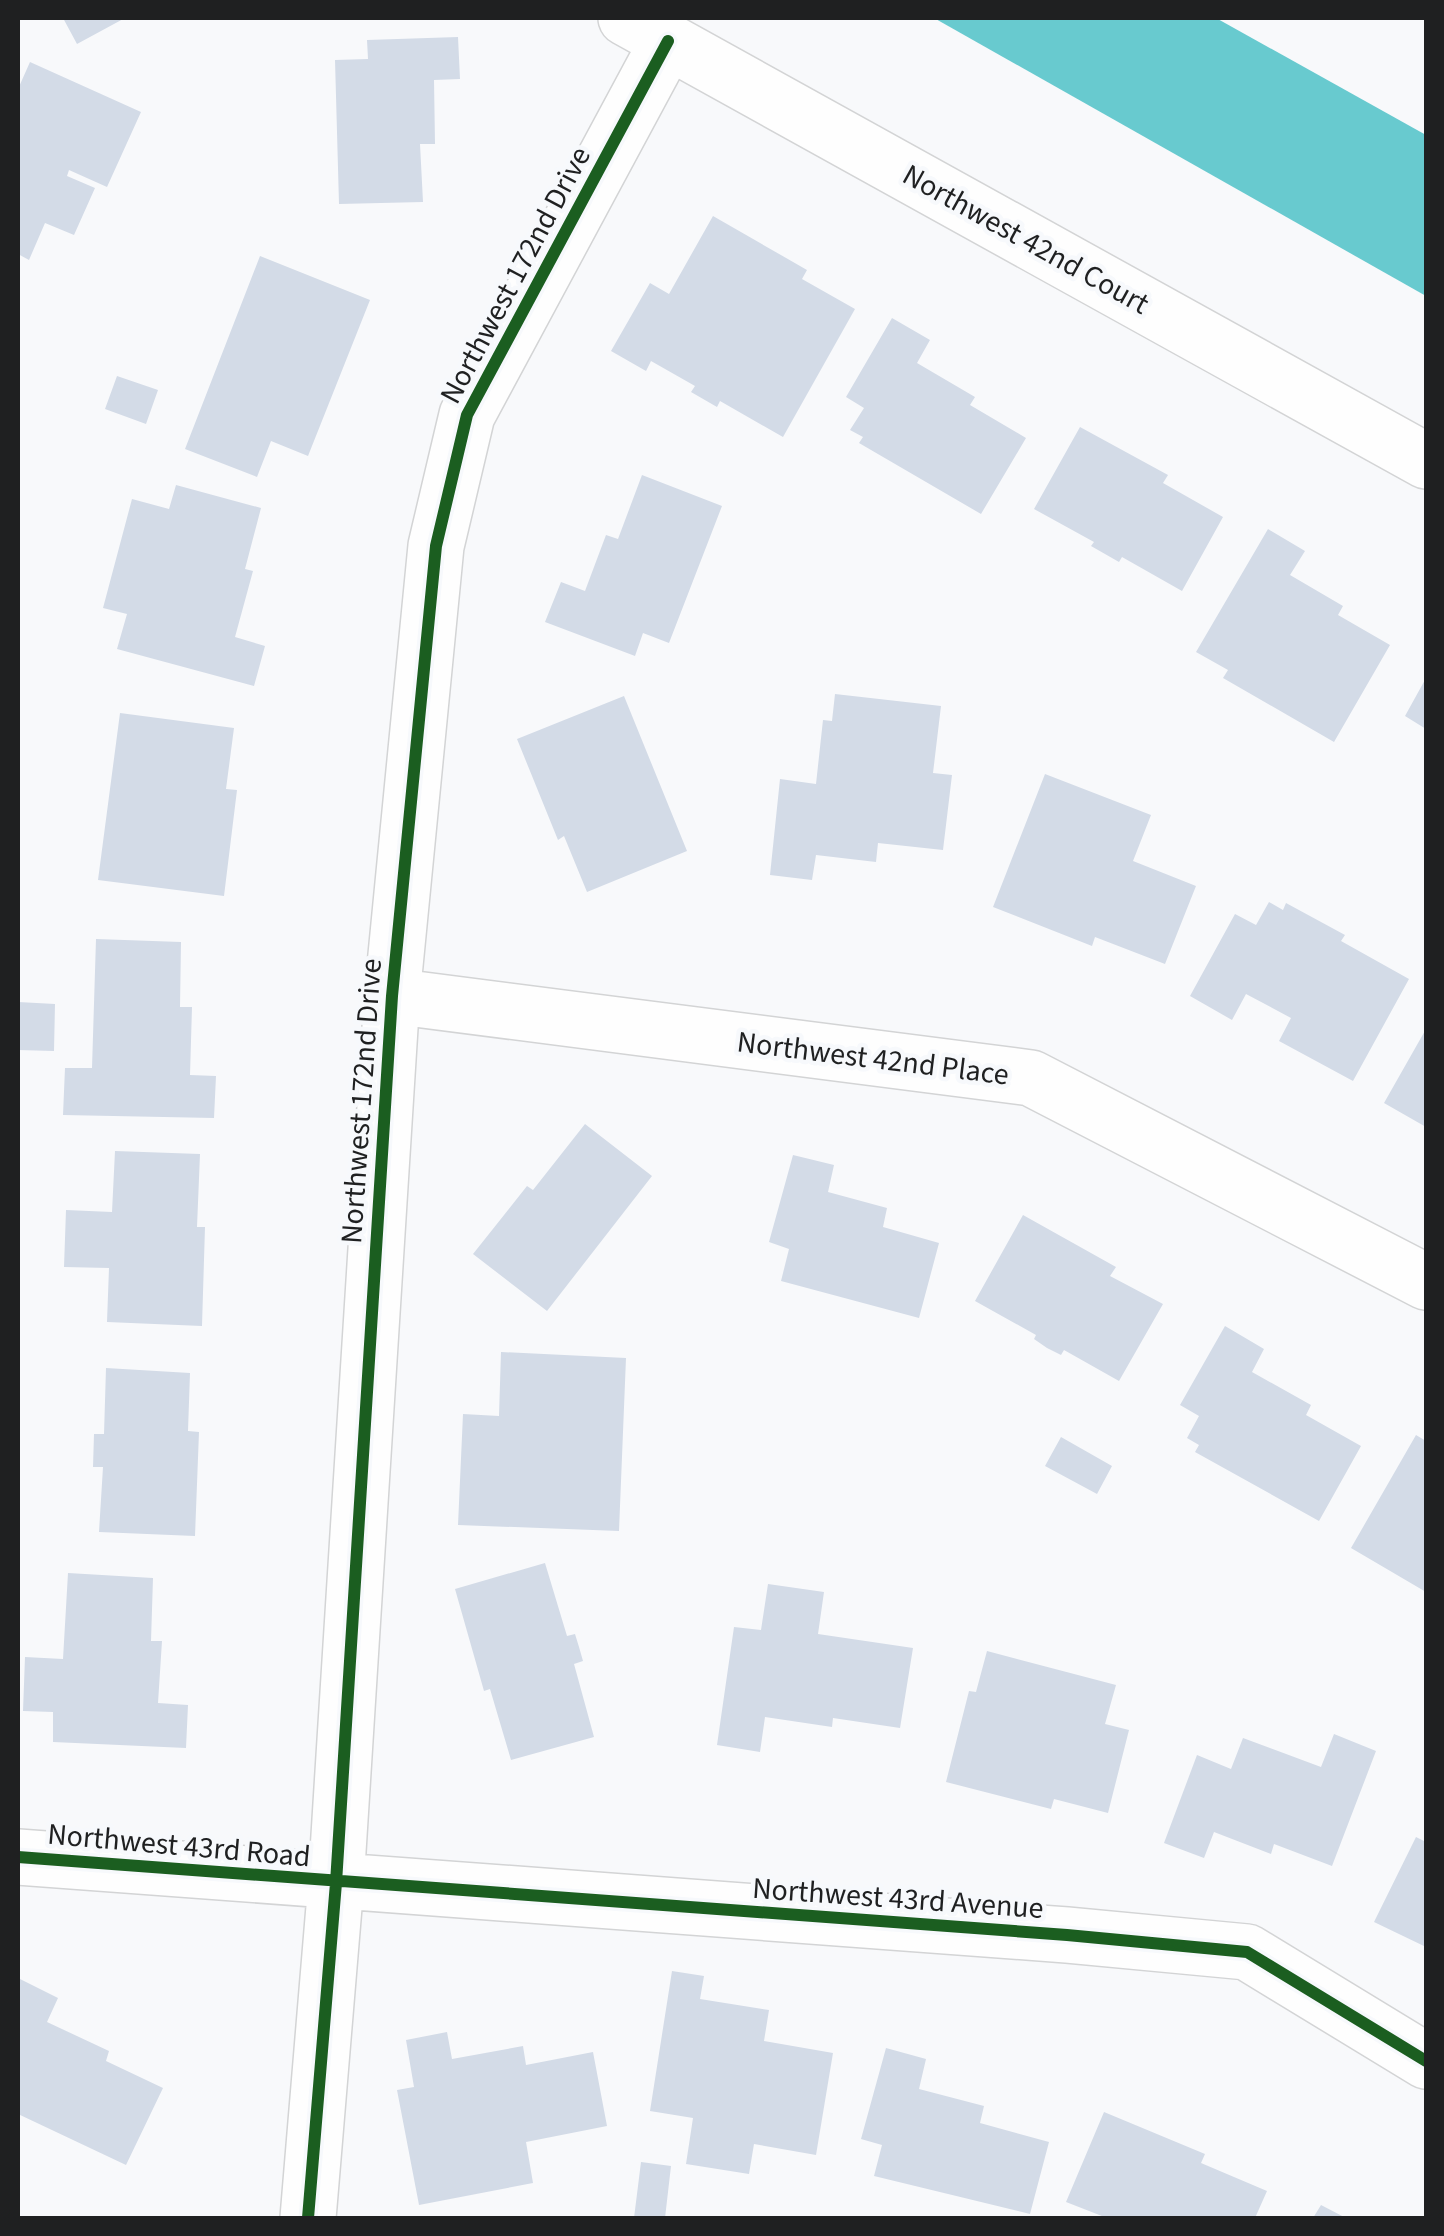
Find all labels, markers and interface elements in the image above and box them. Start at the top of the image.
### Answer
street label: Northwest 172nd Drive [429,139,602,412]
street label: Northwest 42nd Court [895,154,1157,325]
street label: Northwest 172nd Drive [330,957,393,1245]
street label: Northwest 42nd Place [735,1020,1011,1097]
street label: Northwest 43rd Road [46,1813,312,1878]
street label: Northwest 43rd Avenue [751,1867,1045,1930]

